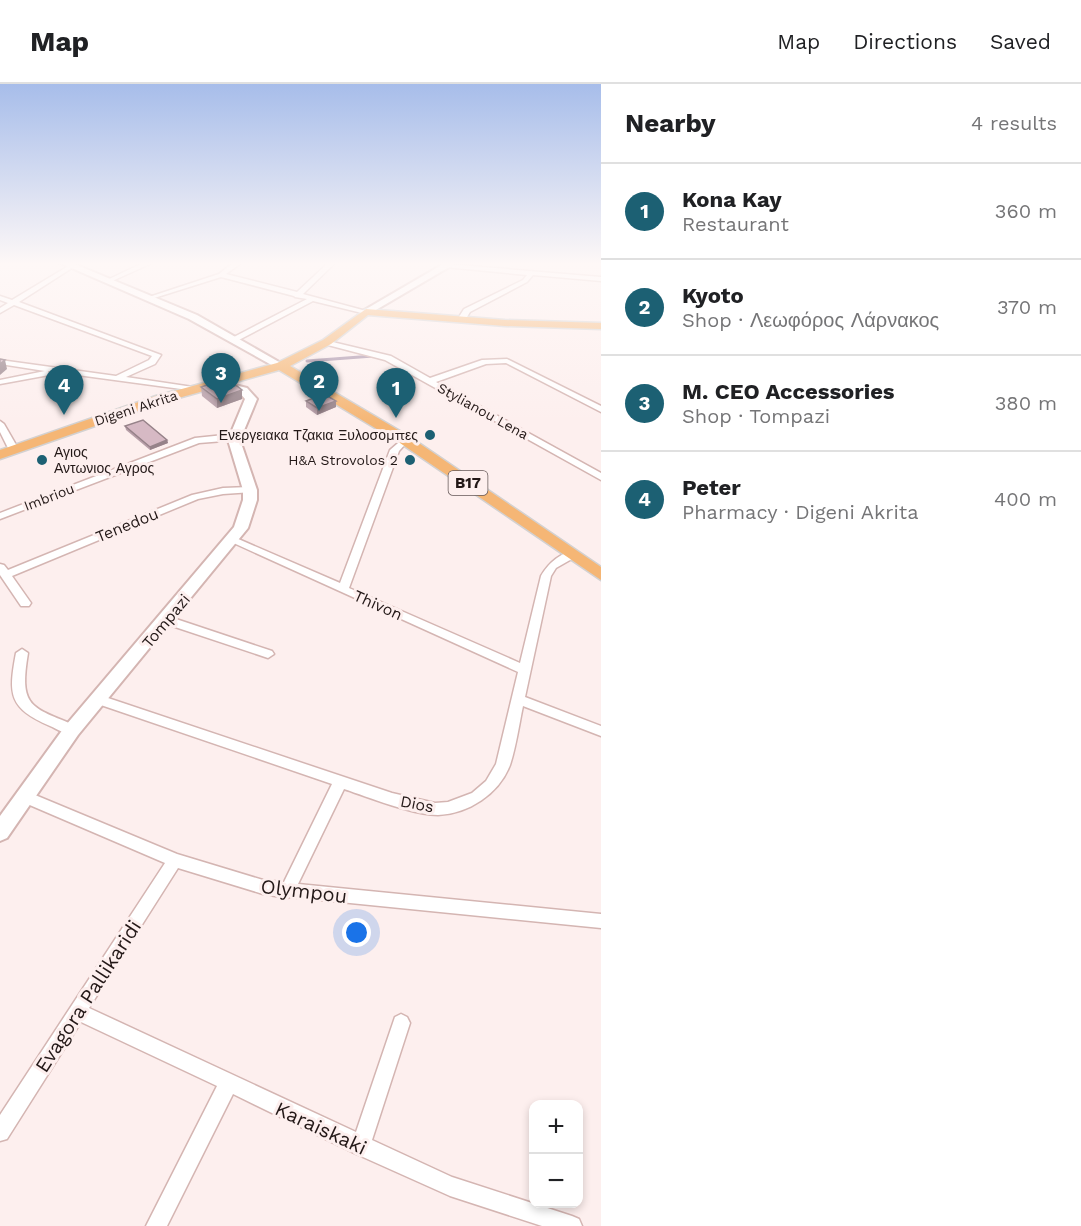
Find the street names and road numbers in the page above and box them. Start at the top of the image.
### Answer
street label: Stylianou Lena [435,379,531,443]
street label: Digeni Akrita [92,387,180,429]
road number: B17 [448,471,488,495]
street label: Imbriou [22,480,76,514]
street label: Tenedou [93,504,161,546]
street label: Thivon [351,586,405,624]
street label: Tompazi [138,590,194,652]
street label: Dios [399,791,435,817]
street label: Olympou [259,874,349,908]
street label: Evagora Pallikaridi [30,915,146,1077]
street label: Karaiskaki [271,1096,371,1160]

